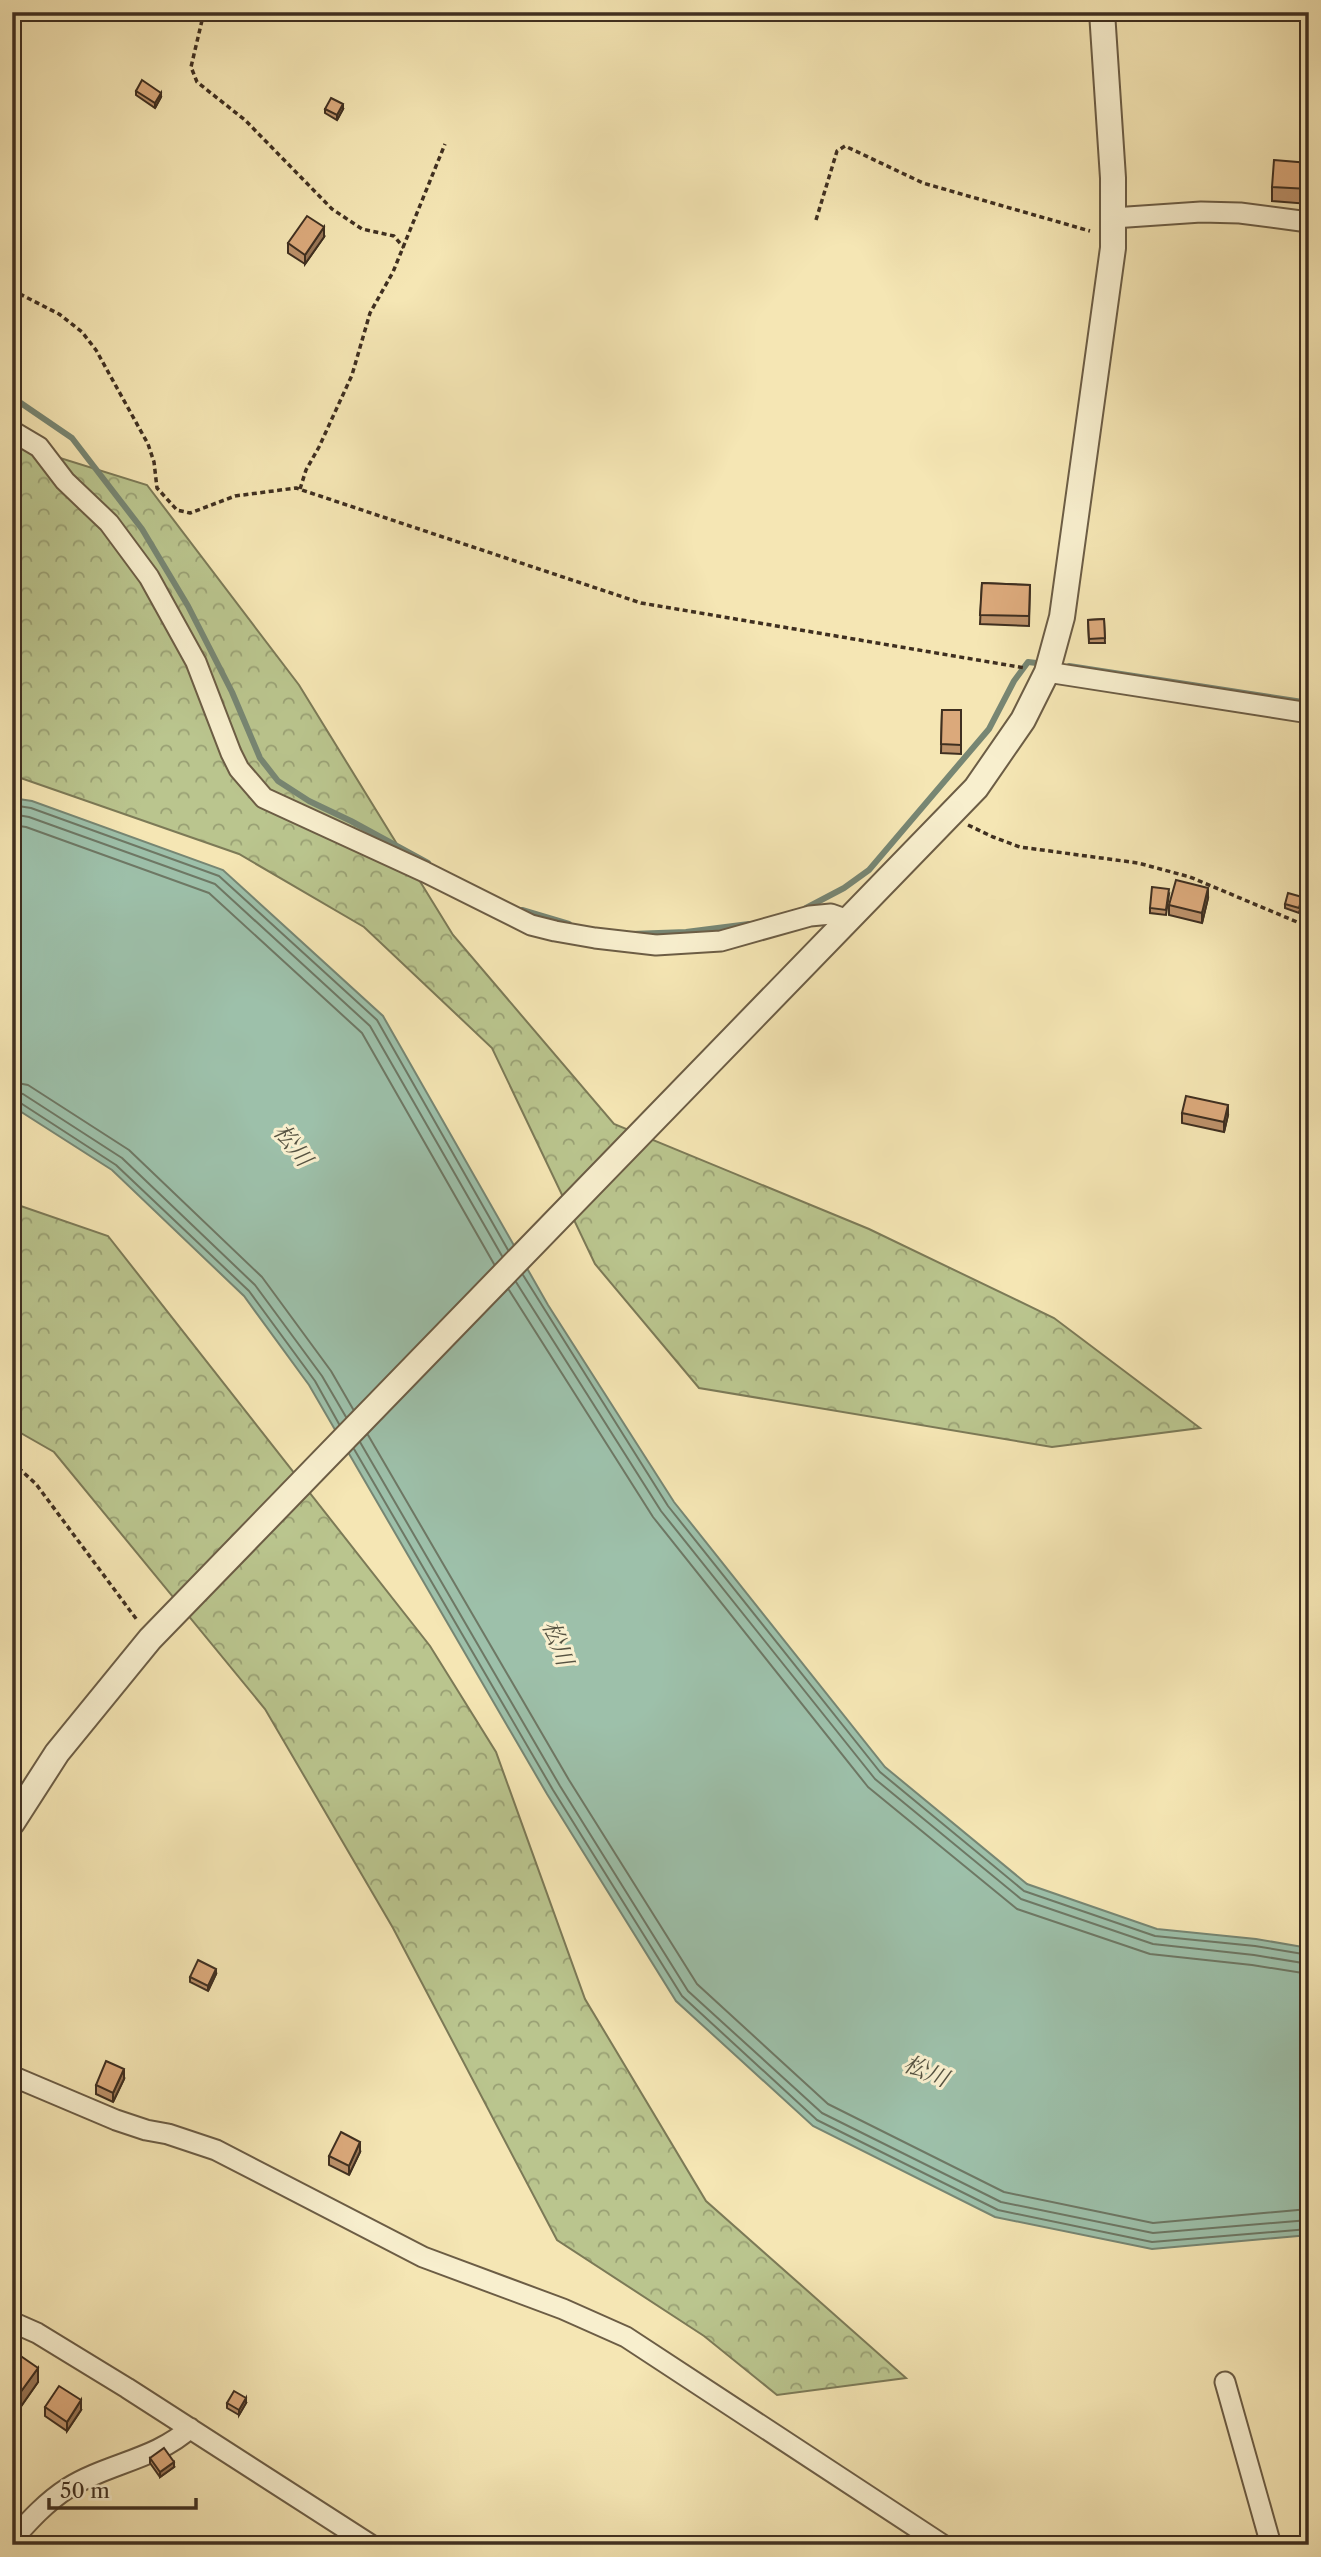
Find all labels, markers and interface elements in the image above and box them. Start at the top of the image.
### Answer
water label: 松川 [268,1118,320,1174]
water label: 松川 [537,1617,580,1672]
water label: 松川 [899,2049,955,2094]
scale bar [49,2466,196,2510]
text: 50 m [60,2478,110,2503]

